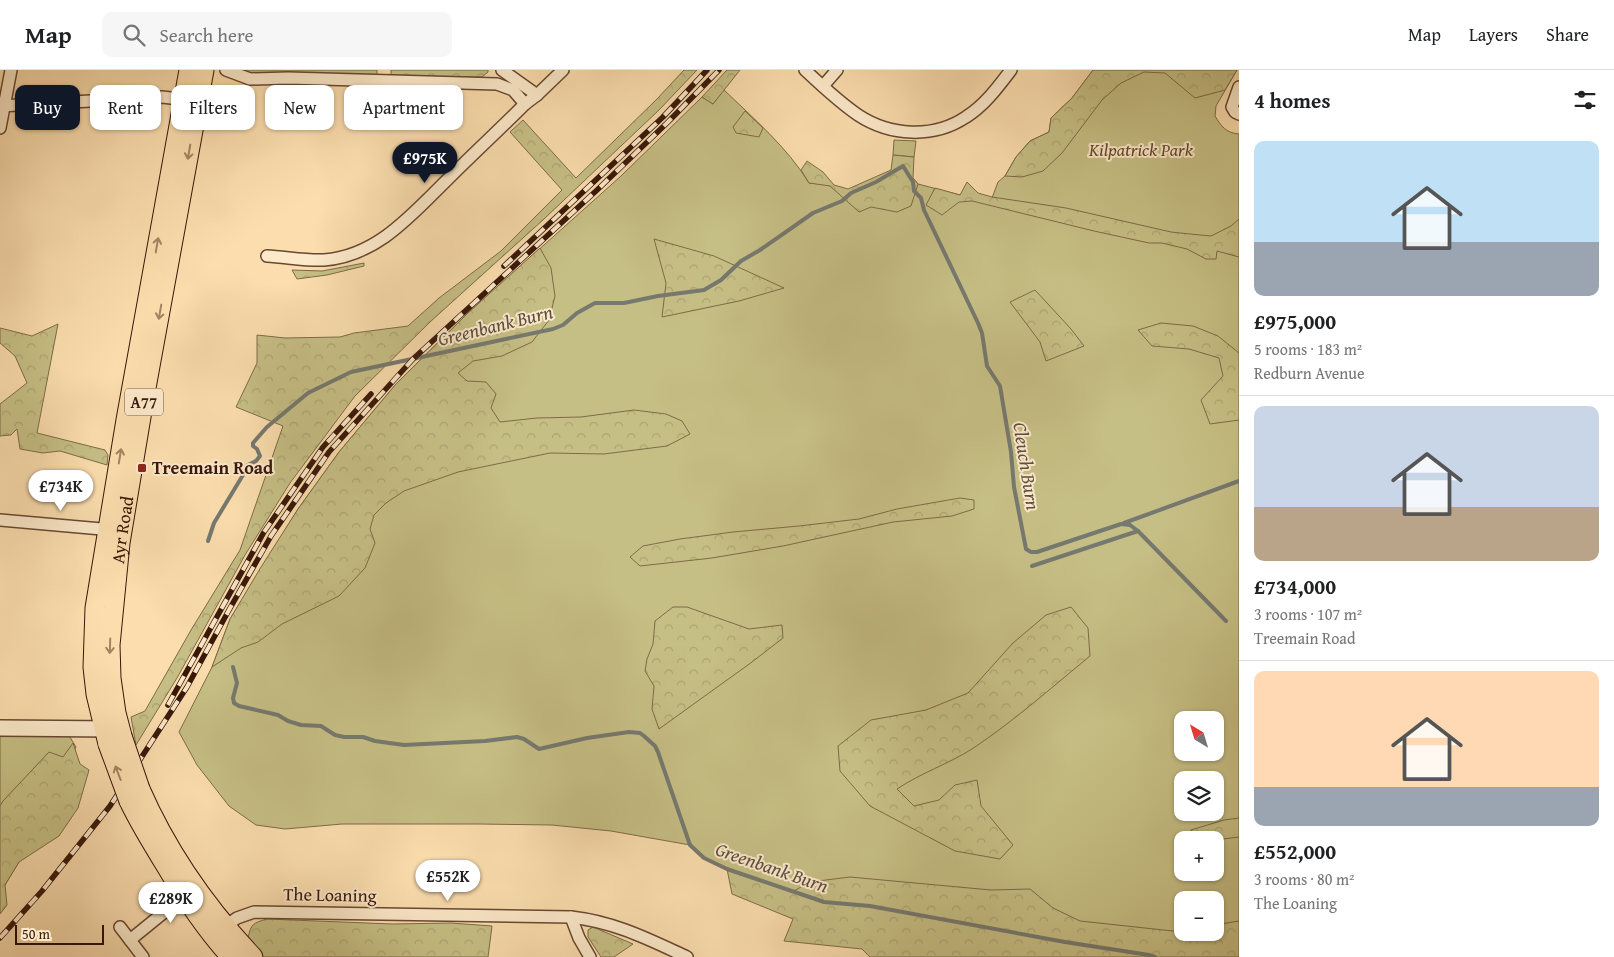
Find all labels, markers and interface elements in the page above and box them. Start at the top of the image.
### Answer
search box [102,12,452,57]
text: Map [25,17,72,52]
icon: search [120,21,148,49]
text: Search here [160,21,253,49]
text: Map [1408,21,1441,48]
text: Layers [1469,21,1518,48]
text: Share [1546,21,1589,48]
chip: Buy [15,85,80,130]
chip: Rent [90,85,161,130]
chip: Filters [171,85,255,130]
chip: New [265,85,334,130]
chip: Apartment [344,85,463,130]
text: 4 homes [1254,85,1330,116]
icon: filters [1571,86,1599,114]
park label: Kilpatrick Park [1088,136,1194,163]
pin: £975K [390,142,460,184]
one-way arrow [183,144,193,160]
text: £975K [403,146,447,170]
icon: home [1382,173,1472,263]
one-way arrow [153,237,163,253]
water label: Greenbank Burn [435,297,556,353]
one-way arrow [154,304,164,320]
text: £975,000 [1254,306,1336,337]
text: 5 rooms · 183 m² [1254,337,1362,361]
text: Redburn Avenue [1254,361,1364,385]
road number: A77 [125,388,163,416]
water label: Cleuch Burn [1006,420,1048,512]
icon: home [1382,439,1472,529]
one-way arrow [115,449,125,465]
place label: Treemain Road [152,454,274,481]
marker: Treemain Road [136,462,148,474]
pin: £734K [26,470,96,512]
text: £734K [39,474,83,498]
street label: Ayr Road [104,494,141,565]
text: £734,000 [1254,571,1336,602]
text: 3 rooms · 107 m² [1254,602,1362,626]
text: Treemain Road [1254,626,1355,650]
one-way arrow [106,638,115,654]
icon: home [1382,704,1472,794]
north arrow [1174,711,1224,761]
map controls [1174,711,1224,941]
one-way arrow [113,766,122,782]
button: layers [1174,771,1224,821]
button: + [1174,831,1224,881]
water label: Greenbank Burn [712,835,833,900]
text: £552,000 [1254,836,1336,867]
pin: £552K [413,860,483,902]
text: £552K [426,864,470,888]
text: 3 rooms · 80 m² [1254,867,1354,891]
street label: The Loaning [283,880,377,909]
pin: £289K [136,882,206,924]
text: £289K [149,886,193,910]
button: − [1174,891,1224,941]
text: The Loaning [1254,891,1337,915]
scale bar [15,922,104,945]
text: 50 m [22,924,50,944]

